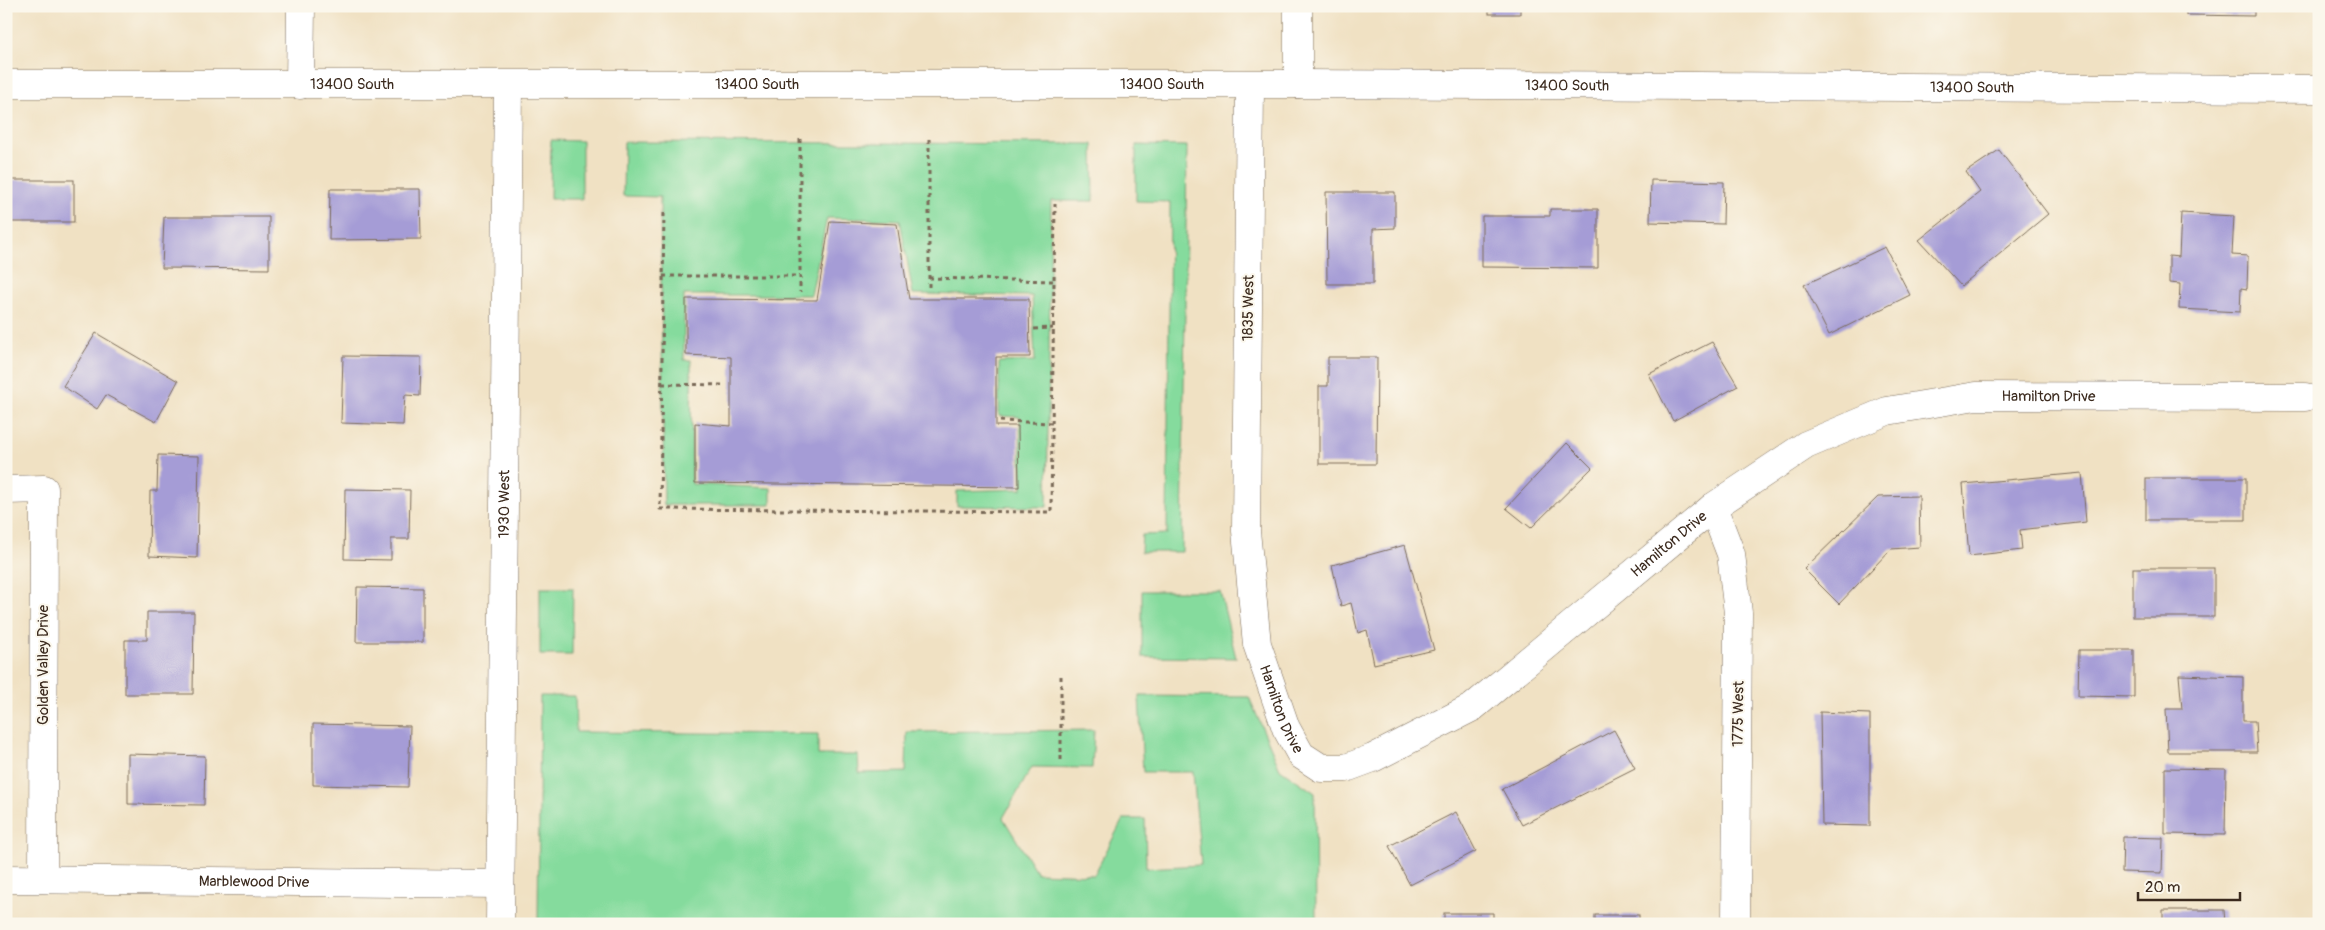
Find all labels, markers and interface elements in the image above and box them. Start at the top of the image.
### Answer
street label: 13400 South [310,75,394,94]
street label: 13400 South [715,75,799,94]
street label: 13400 South [1120,75,1204,94]
street label: 13400 South [1525,76,1609,96]
street label: 13400 South [1930,78,2014,98]
street label: 1835 West [1238,274,1259,341]
street label: Hamilton Drive [2002,387,2096,406]
street label: 1930 West [495,469,514,538]
street label: Hamilton Drive [1627,507,1712,582]
street label: Golden Valley Drive [34,604,53,725]
street label: Hamilton Drive [1255,662,1308,757]
street label: 1775 West [1728,680,1749,747]
scale bar [2138,870,2240,902]
street label: Marblewood Drive [199,872,310,892]
text: 20 m [2145,878,2180,897]

